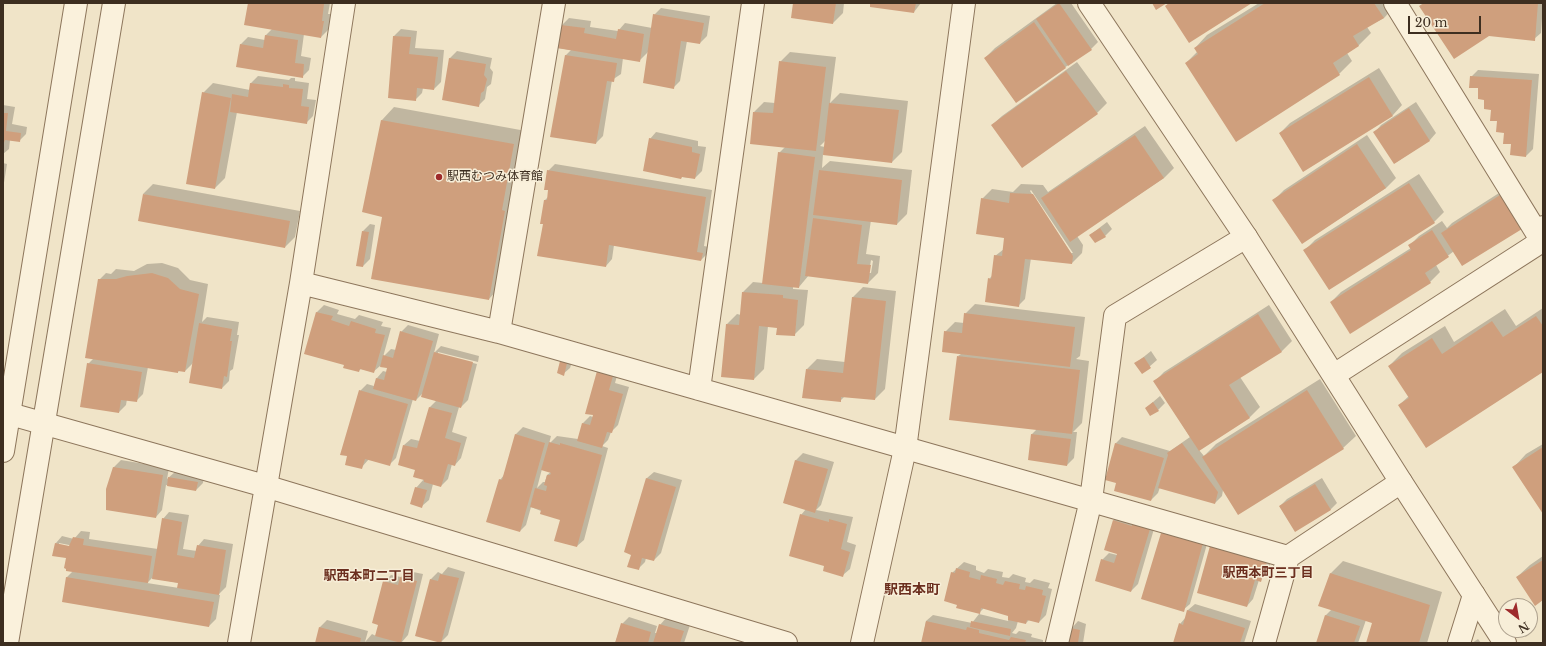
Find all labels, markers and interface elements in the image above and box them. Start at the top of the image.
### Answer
scale bar [1410,8,1483,34]
text: 20 m [1415,15,1447,30]
place label: 駅西むつみ体育館 [447,170,543,184]
marker: 駅西むつみ体育館 [434,172,444,182]
district label: 駅西本町三丁目 [1223,565,1313,581]
district label: 駅西本町二丁目 [324,568,414,584]
district label: 駅西本町 [884,582,940,598]
north arrow [1498,598,1538,638]
text: N [1516,619,1532,636]

